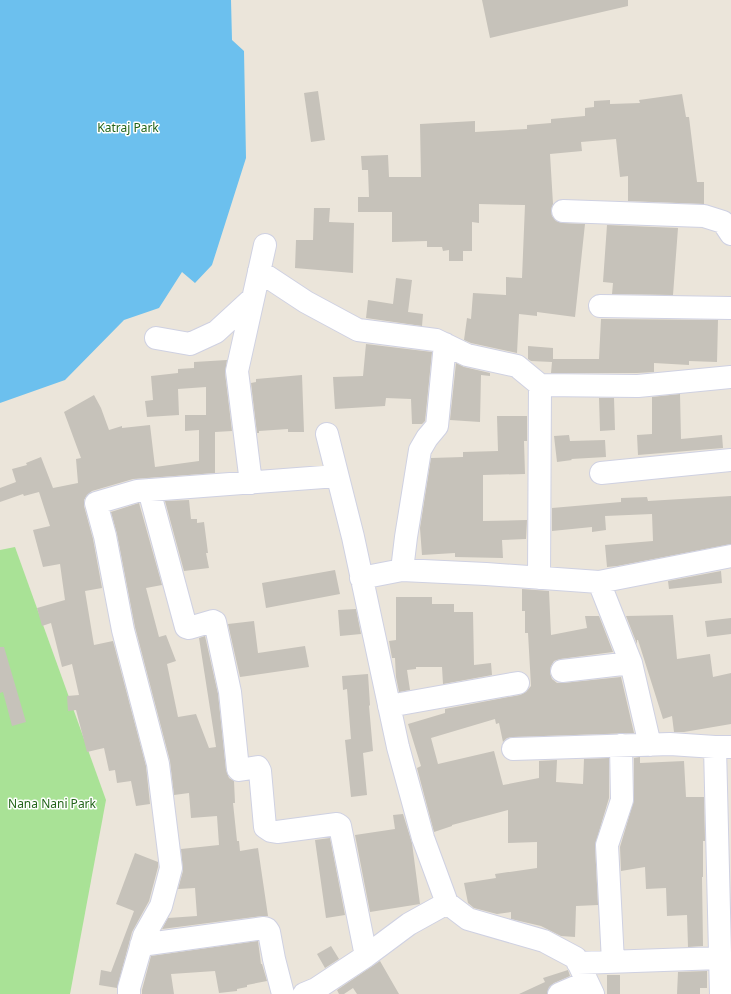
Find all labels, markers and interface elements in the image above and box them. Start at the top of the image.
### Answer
park label: Katraj Park [97,119,159,136]
park label: Nana Nani Park [8,795,97,812]

